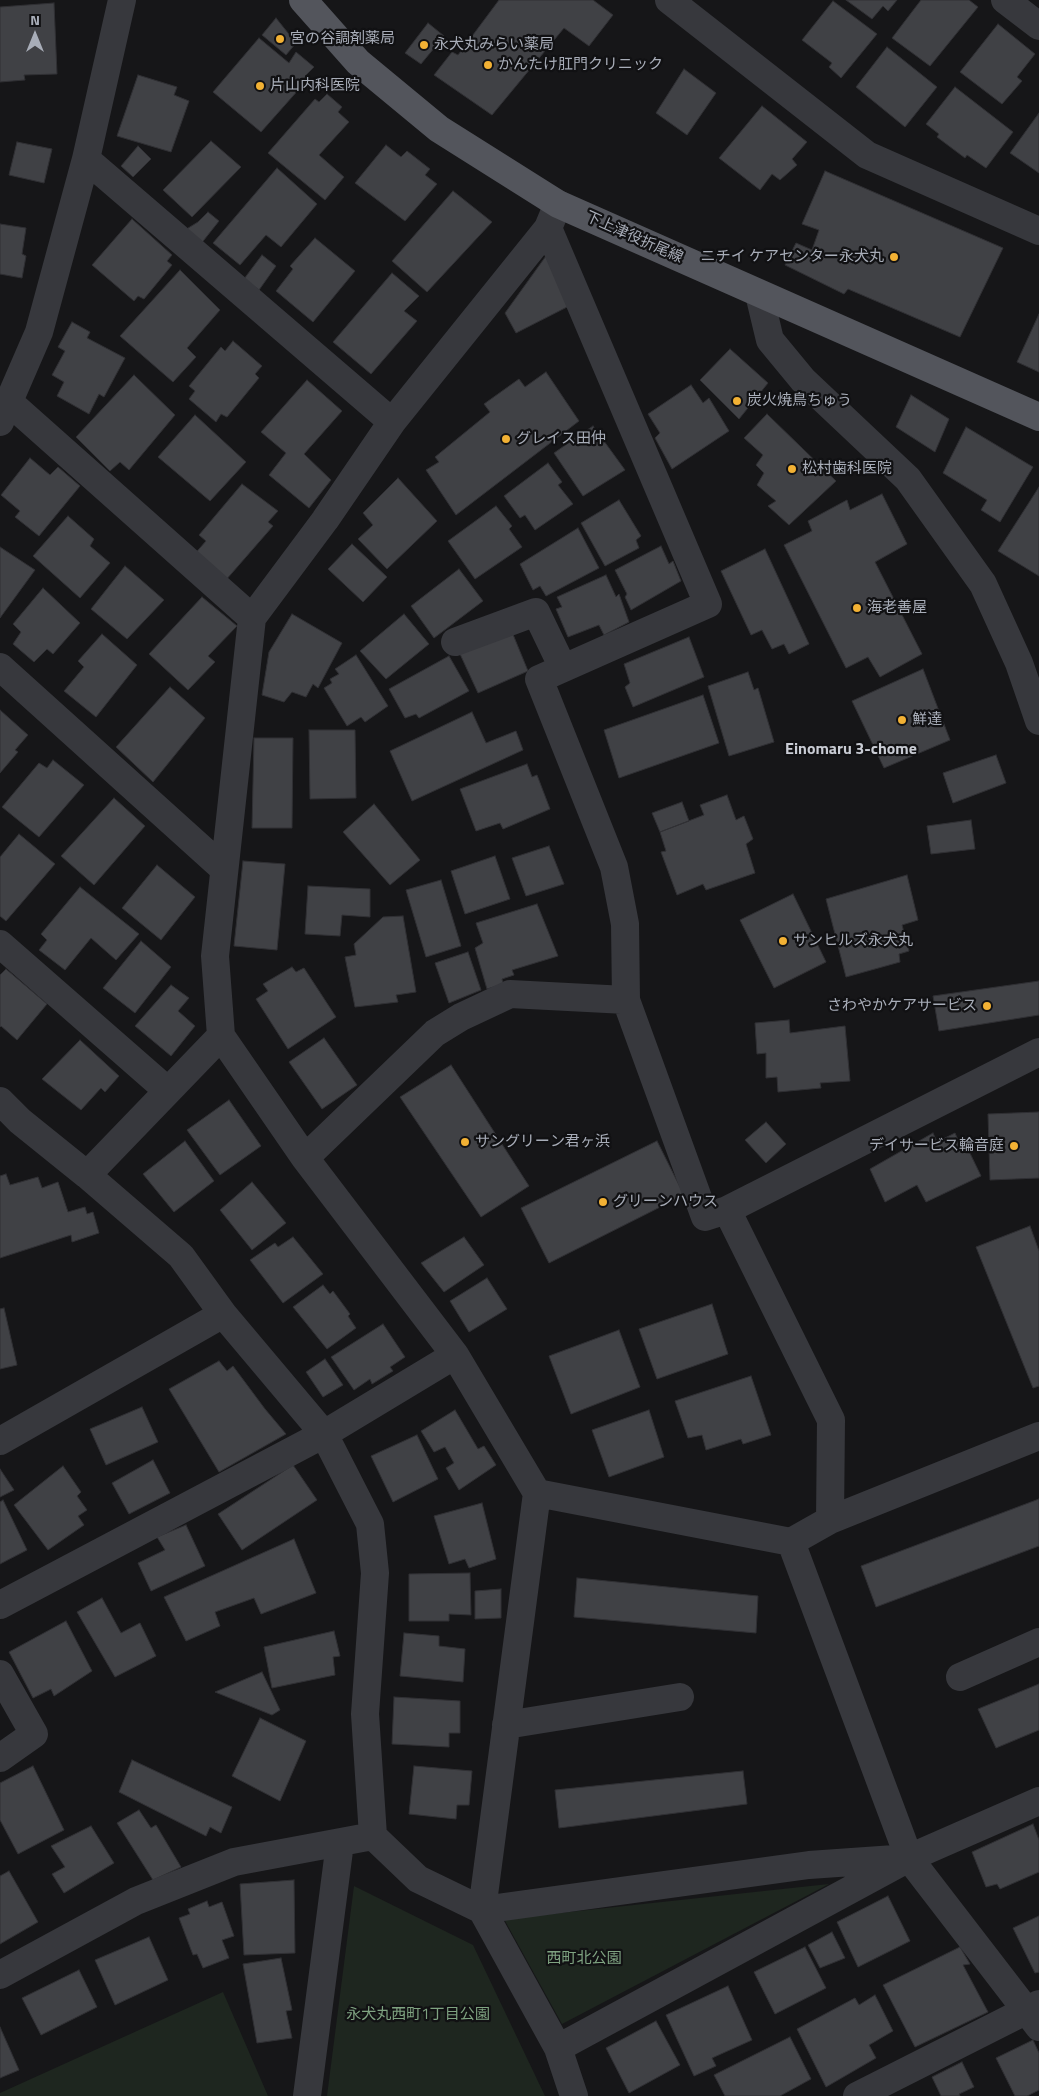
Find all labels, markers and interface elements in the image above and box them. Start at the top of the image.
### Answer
text: N [30,9,40,30]
north arrow [10,10,60,60]
place label: 宮の谷調剤薬局 [290,30,395,48]
marker: 宮の谷調剤薬局 [274,33,286,45]
place label: 永犬丸みらい薬局 [434,36,554,54]
marker: 永犬丸みらい薬局 [418,39,430,51]
place label: かんたけ肛門クリニック [498,56,663,74]
marker: かんたけ肛門クリニック [482,59,494,71]
place label: 片山内科医院 [270,77,360,95]
marker: 片山内科医院 [254,80,266,92]
street label: 下上津役折尾線 [582,208,686,268]
place label: ニチイ ケアセンター永犬丸 [701,248,884,266]
marker: ニチイ ケアセンター永犬丸 [888,251,900,263]
place label: 炭火焼鳥ちゅう [747,392,852,410]
marker: 炭火焼鳥ちゅう [731,395,743,407]
place label: グレイス田仲 [516,430,606,448]
marker: グレイス田仲 [500,433,512,445]
place label: 松村歯科医院 [802,460,892,478]
marker: 松村歯科医院 [786,463,798,475]
place label: 海老善屋 [867,599,927,617]
marker: 海老善屋 [851,602,863,614]
place label: 鮮達 [912,711,942,729]
marker: 鮮達 [896,714,908,726]
district label: Einomaru 3-chome [785,740,917,760]
place label: サンヒルズ永犬丸 [793,932,913,950]
marker: サンヒルズ永犬丸 [777,935,789,947]
place label: さわやかケアサービス [827,997,977,1015]
marker: さわやかケアサービス [981,1000,993,1012]
place label: サングリーン君ヶ浜 [475,1133,610,1151]
marker: サングリーン君ヶ浜 [459,1136,471,1148]
place label: デイサービス輪音庭 [869,1137,1004,1155]
marker: デイサービス輪音庭 [1008,1140,1020,1152]
place label: グリーンハウス [613,1193,718,1211]
marker: グリーンハウス [597,1196,609,1208]
park label: 西町北公園 [547,1950,621,1968]
park label: 永犬丸西町1丁目公園 [346,2006,490,2024]

